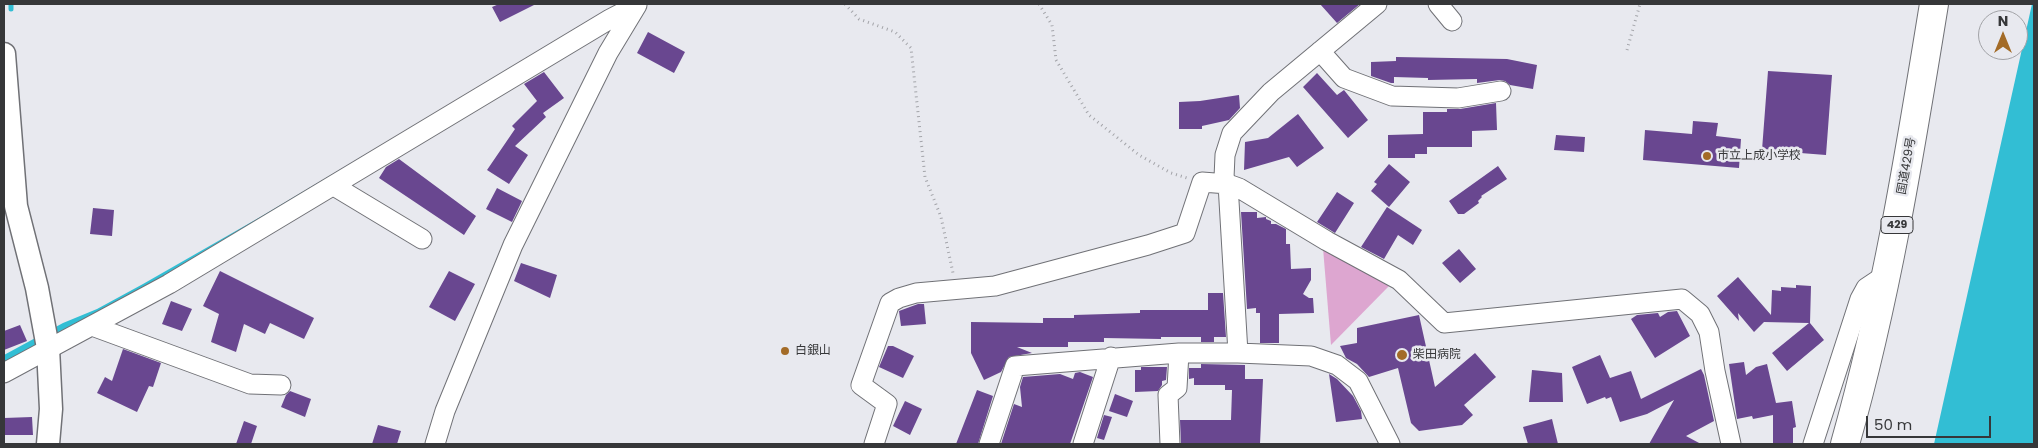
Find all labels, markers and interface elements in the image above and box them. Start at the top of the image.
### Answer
north arrow [1978,10,2028,60]
text: N [1998,11,2008,31]
street label: 国道429号 [1895,136,1919,196]
place label: 市立上成小学校 [1717,149,1801,163]
marker: 市立上成小学校 [1701,150,1713,162]
road number: 429 [1881,216,1913,234]
place label: 白銀山 [795,344,831,358]
marker: 白銀山 [779,345,791,357]
marker: 柴田病院 [1395,348,1409,362]
place label: 柴田病院 [1413,348,1461,362]
scale bar [1868,406,1993,438]
text: 50 m [1874,414,1912,435]

